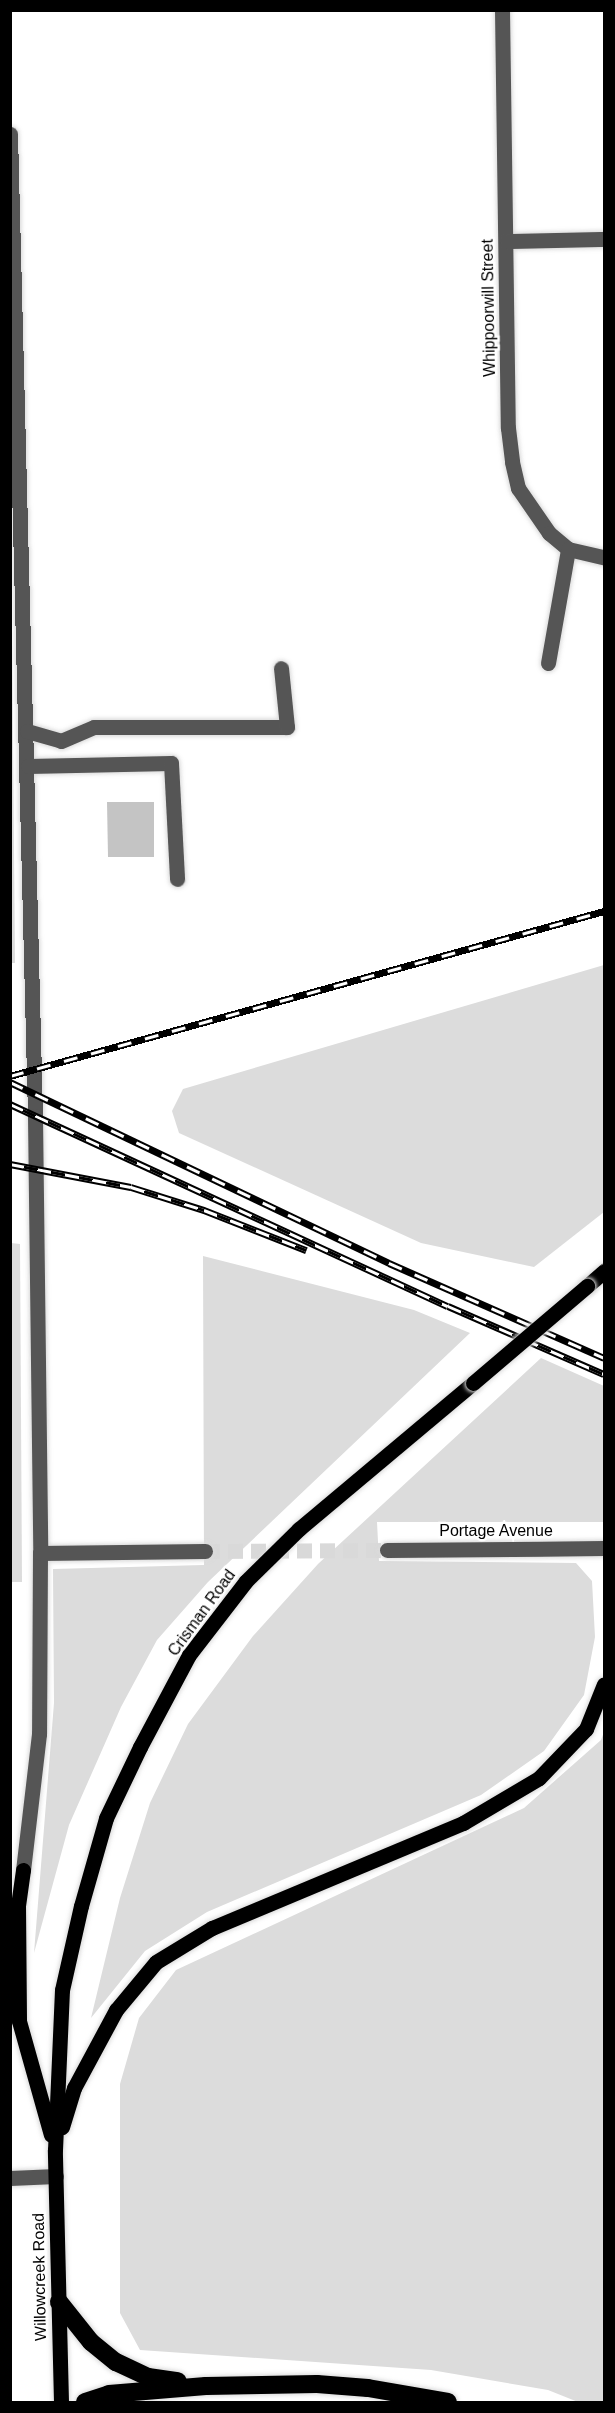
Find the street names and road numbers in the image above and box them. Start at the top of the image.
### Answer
street label: Whippoorwill Street [478,239,500,377]
street label: Portage Avenue [439,1521,553,1541]
street label: Crisman Road [164,1566,240,1660]
street label: Willowcreek Road [29,2213,51,2341]

